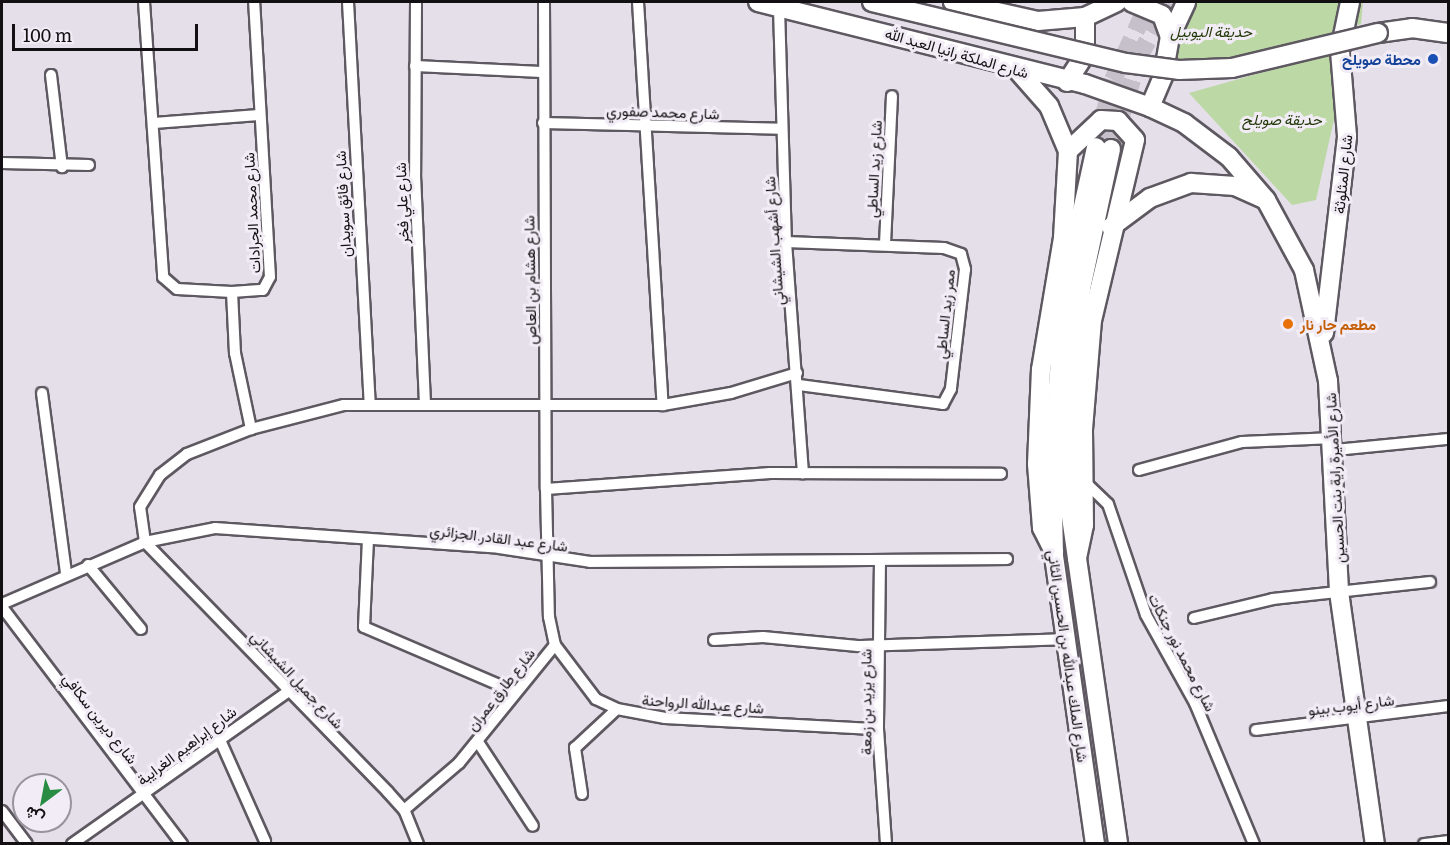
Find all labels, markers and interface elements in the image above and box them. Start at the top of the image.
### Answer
scale bar [15,12,201,50]
text: 100 m [23,21,72,48]
park label: حديقة اليوبيل [1170,22,1252,40]
street label: شارع الملكة رانيا العبد الله [883,23,1031,81]
place label: محطة صويلح [1342,50,1421,68]
marker: محطة صويلح [1426,52,1440,66]
street label: شارع محمد صفوري [606,100,720,122]
park label: حديقة صويلح [1242,110,1322,128]
street label: شارع زيد الساطي [861,120,885,218]
street label: شارع المثلوثة [1329,134,1355,214]
street label: شارع فائق سويدان [330,150,354,258]
street label: شارع محمد الجرادات [239,152,263,274]
street label: شارع علي فخر [391,162,411,244]
street label: شارع أشهب الشيشاني [760,176,786,306]
street label: شارع هشام بن العاص [519,215,539,345]
street label: ممر زيد الساطي [930,268,958,360]
place label: مطعم حار نار [1300,315,1376,333]
marker: مطعم حار نار [1281,317,1295,331]
street label: شارع الأميرة راية بنت الحسين [1321,392,1347,564]
street label: شارع عبد القادر الجزائري [429,520,569,554]
street label: شارع الملك عبدالله بن الحسين الثاني [1045,549,1093,763]
street label: شارع محمد نور جنكات [1146,590,1220,714]
street label: شارع جميل الشيشاني [248,626,348,732]
street label: شارع طارق عمران [462,644,538,734]
street label: شارع يزيد بن زمعة [856,649,874,755]
street label: شارع ديرين سكافي [60,669,142,767]
street label: شارع عبدالله الرواحنة [641,690,765,716]
street label: شارع أيوب بينو [1307,690,1395,718]
street label: شارع إبراهيم الغرايبة [133,702,239,788]
north arrow [12,773,72,833]
text: ش [19,801,48,832]

